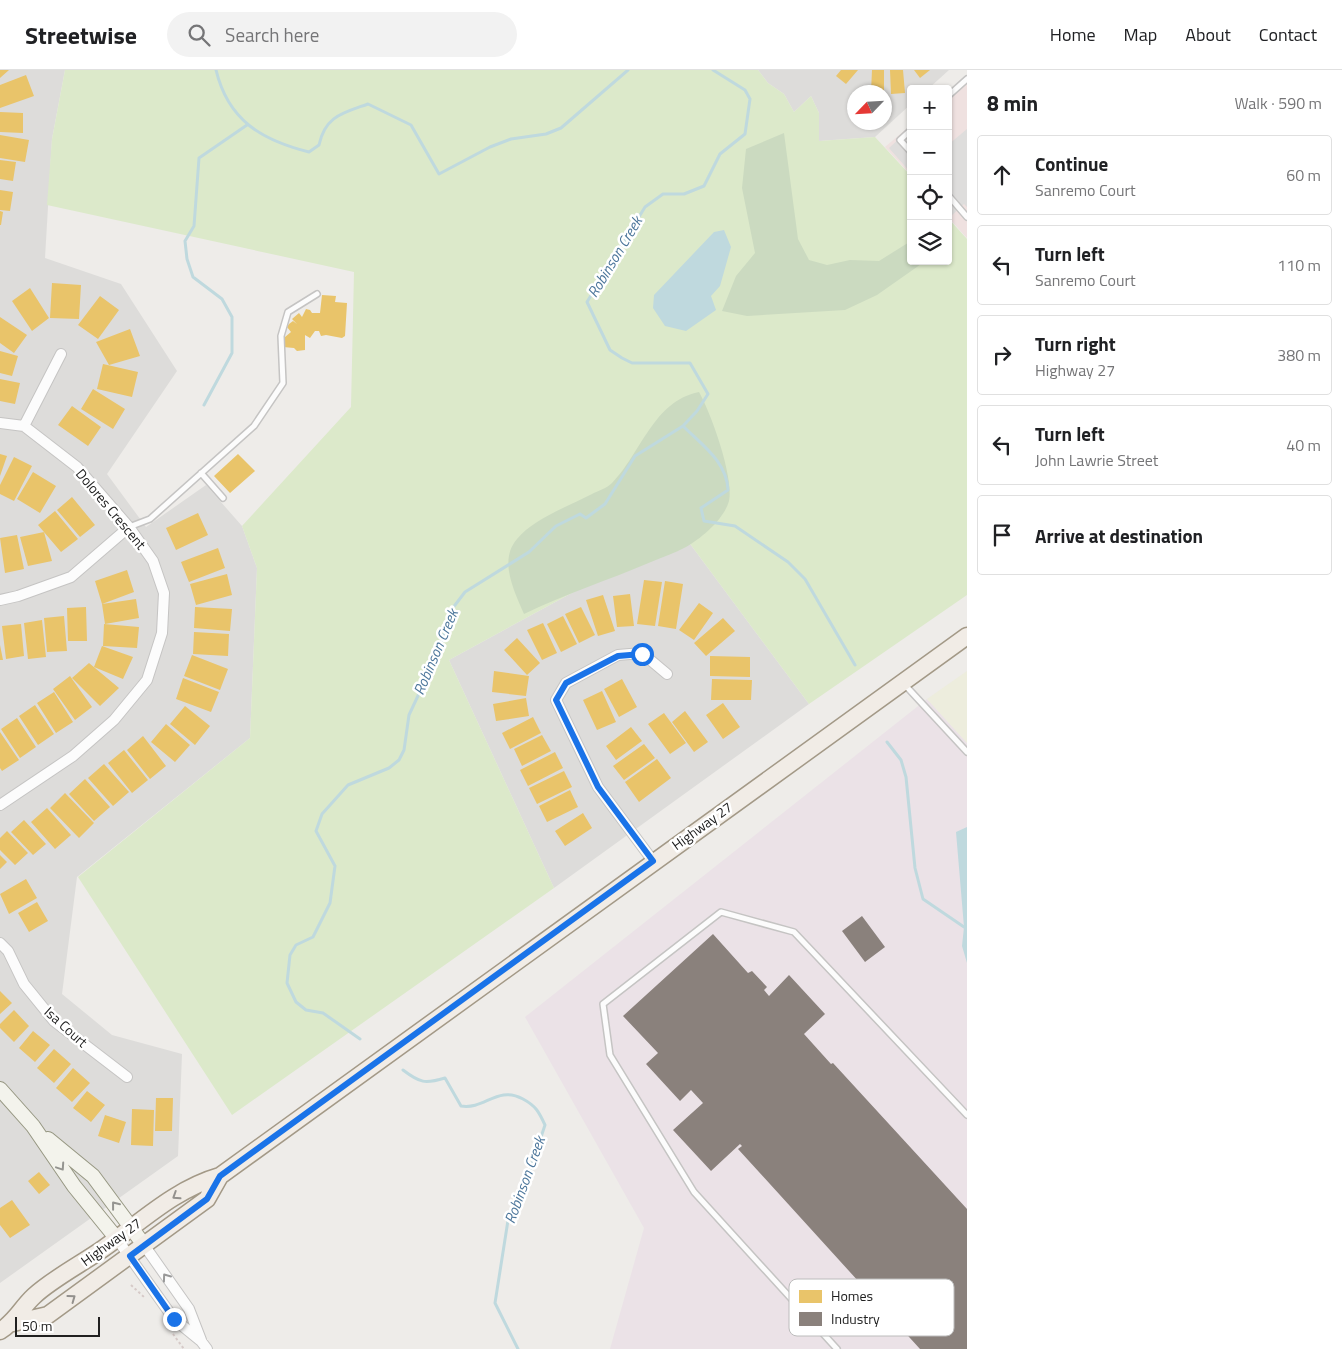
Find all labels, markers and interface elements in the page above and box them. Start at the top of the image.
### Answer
search box [167,12,517,57]
text: Streetwise [25,17,137,53]
text: Search here [225,20,319,49]
icon: search [185,21,213,49]
text: Home [1050,21,1096,48]
text: Map [1124,21,1157,48]
text: About [1185,21,1231,48]
text: Contact [1259,21,1317,48]
north arrow [847,85,892,130]
map controls [907,85,952,265]
button: + [907,85,952,130]
text: 8 min [987,87,1038,119]
text: Walk · 590 m [1234,91,1322,115]
button: − [907,130,952,175]
text: Continue [1035,149,1108,178]
icon: ahead [988,161,1016,189]
text: 60 m [1286,163,1321,187]
button: locate [907,175,952,220]
text: Sanremo Court [1035,178,1136,202]
water label: Robinson Creek [581,210,649,302]
button: layers [907,220,952,265]
text: Turn left [1035,239,1105,268]
icon: left [988,251,1016,279]
text: 110 m [1277,253,1321,277]
text: Sanremo Court [1035,268,1136,292]
text: Turn right [1035,329,1116,358]
icon: right [988,341,1016,369]
text: 380 m [1277,343,1321,367]
text: Highway 27 [1035,358,1115,382]
text: Turn left [1035,419,1105,448]
icon: left [988,431,1016,459]
text: 40 m [1286,433,1321,457]
text: John Lawrie Street [1035,448,1158,472]
street label: Dolores Crescent [71,464,152,554]
icon: arrive [988,521,1016,549]
text: Arrive at destination [1035,521,1203,550]
water label: Robinson Creek [407,603,465,698]
route start [631,643,654,666]
street label: Highway 27 [667,796,736,855]
street label: Isa Court [40,1001,93,1052]
water label: Robinson Creek [498,1131,552,1227]
one-way arrow [55,1161,64,1171]
one-way arrow [172,1190,182,1199]
one-way arrow [112,1201,121,1211]
street label: Highway 27 [76,1212,145,1271]
one-way arrow [163,1273,172,1283]
legend [789,1279,954,1336]
text: Homes [831,1285,873,1306]
one-way arrow [66,1295,75,1303]
route end [163,1308,186,1331]
text: Industry [831,1308,880,1329]
scale bar [15,1314,100,1337]
text: 50 m [22,1315,52,1336]

